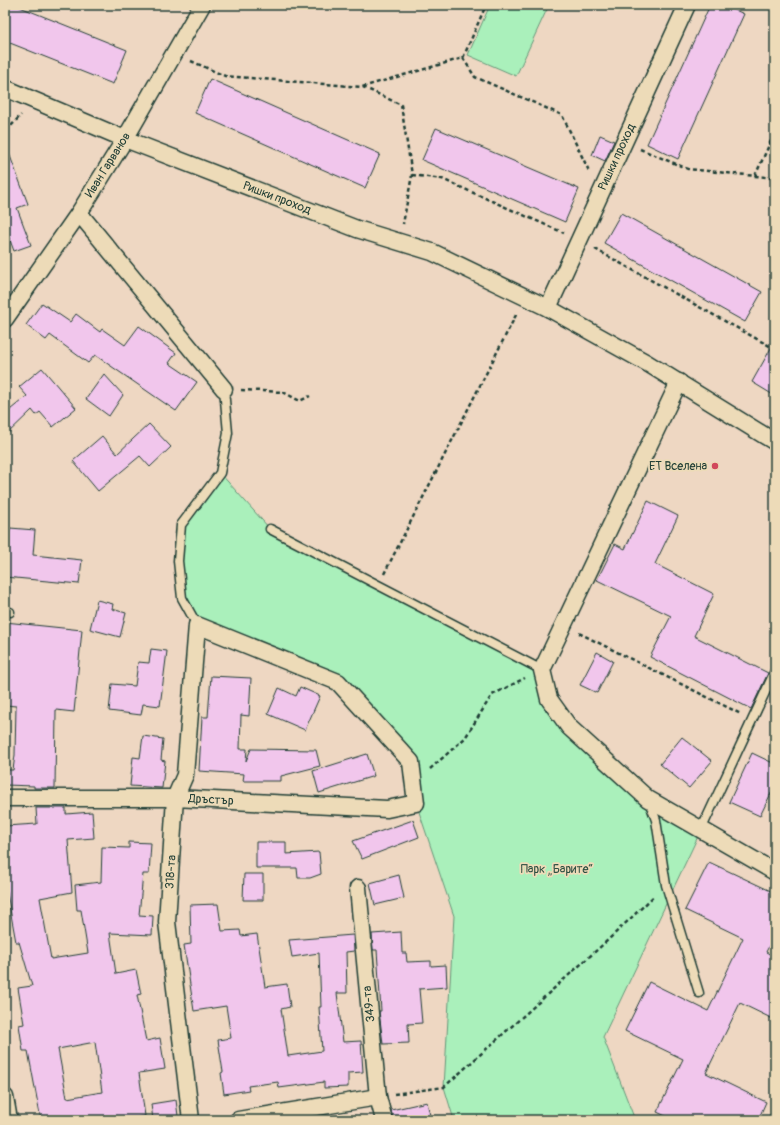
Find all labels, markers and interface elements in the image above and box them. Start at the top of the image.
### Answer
street label: Ришки проход [595,121,639,193]
street label: Иван Гарванов [82,130,134,200]
street label: Ришки проход [241,178,314,218]
place label: ЕТ Вселена [649,459,707,474]
marker: ЕТ Вселена [710,461,720,471]
street label: Дръстър [187,791,234,809]
street label: 318-та [162,854,180,890]
park label: Парк „Барите“ [521,862,593,877]
street label: 349-та [360,985,378,1023]

